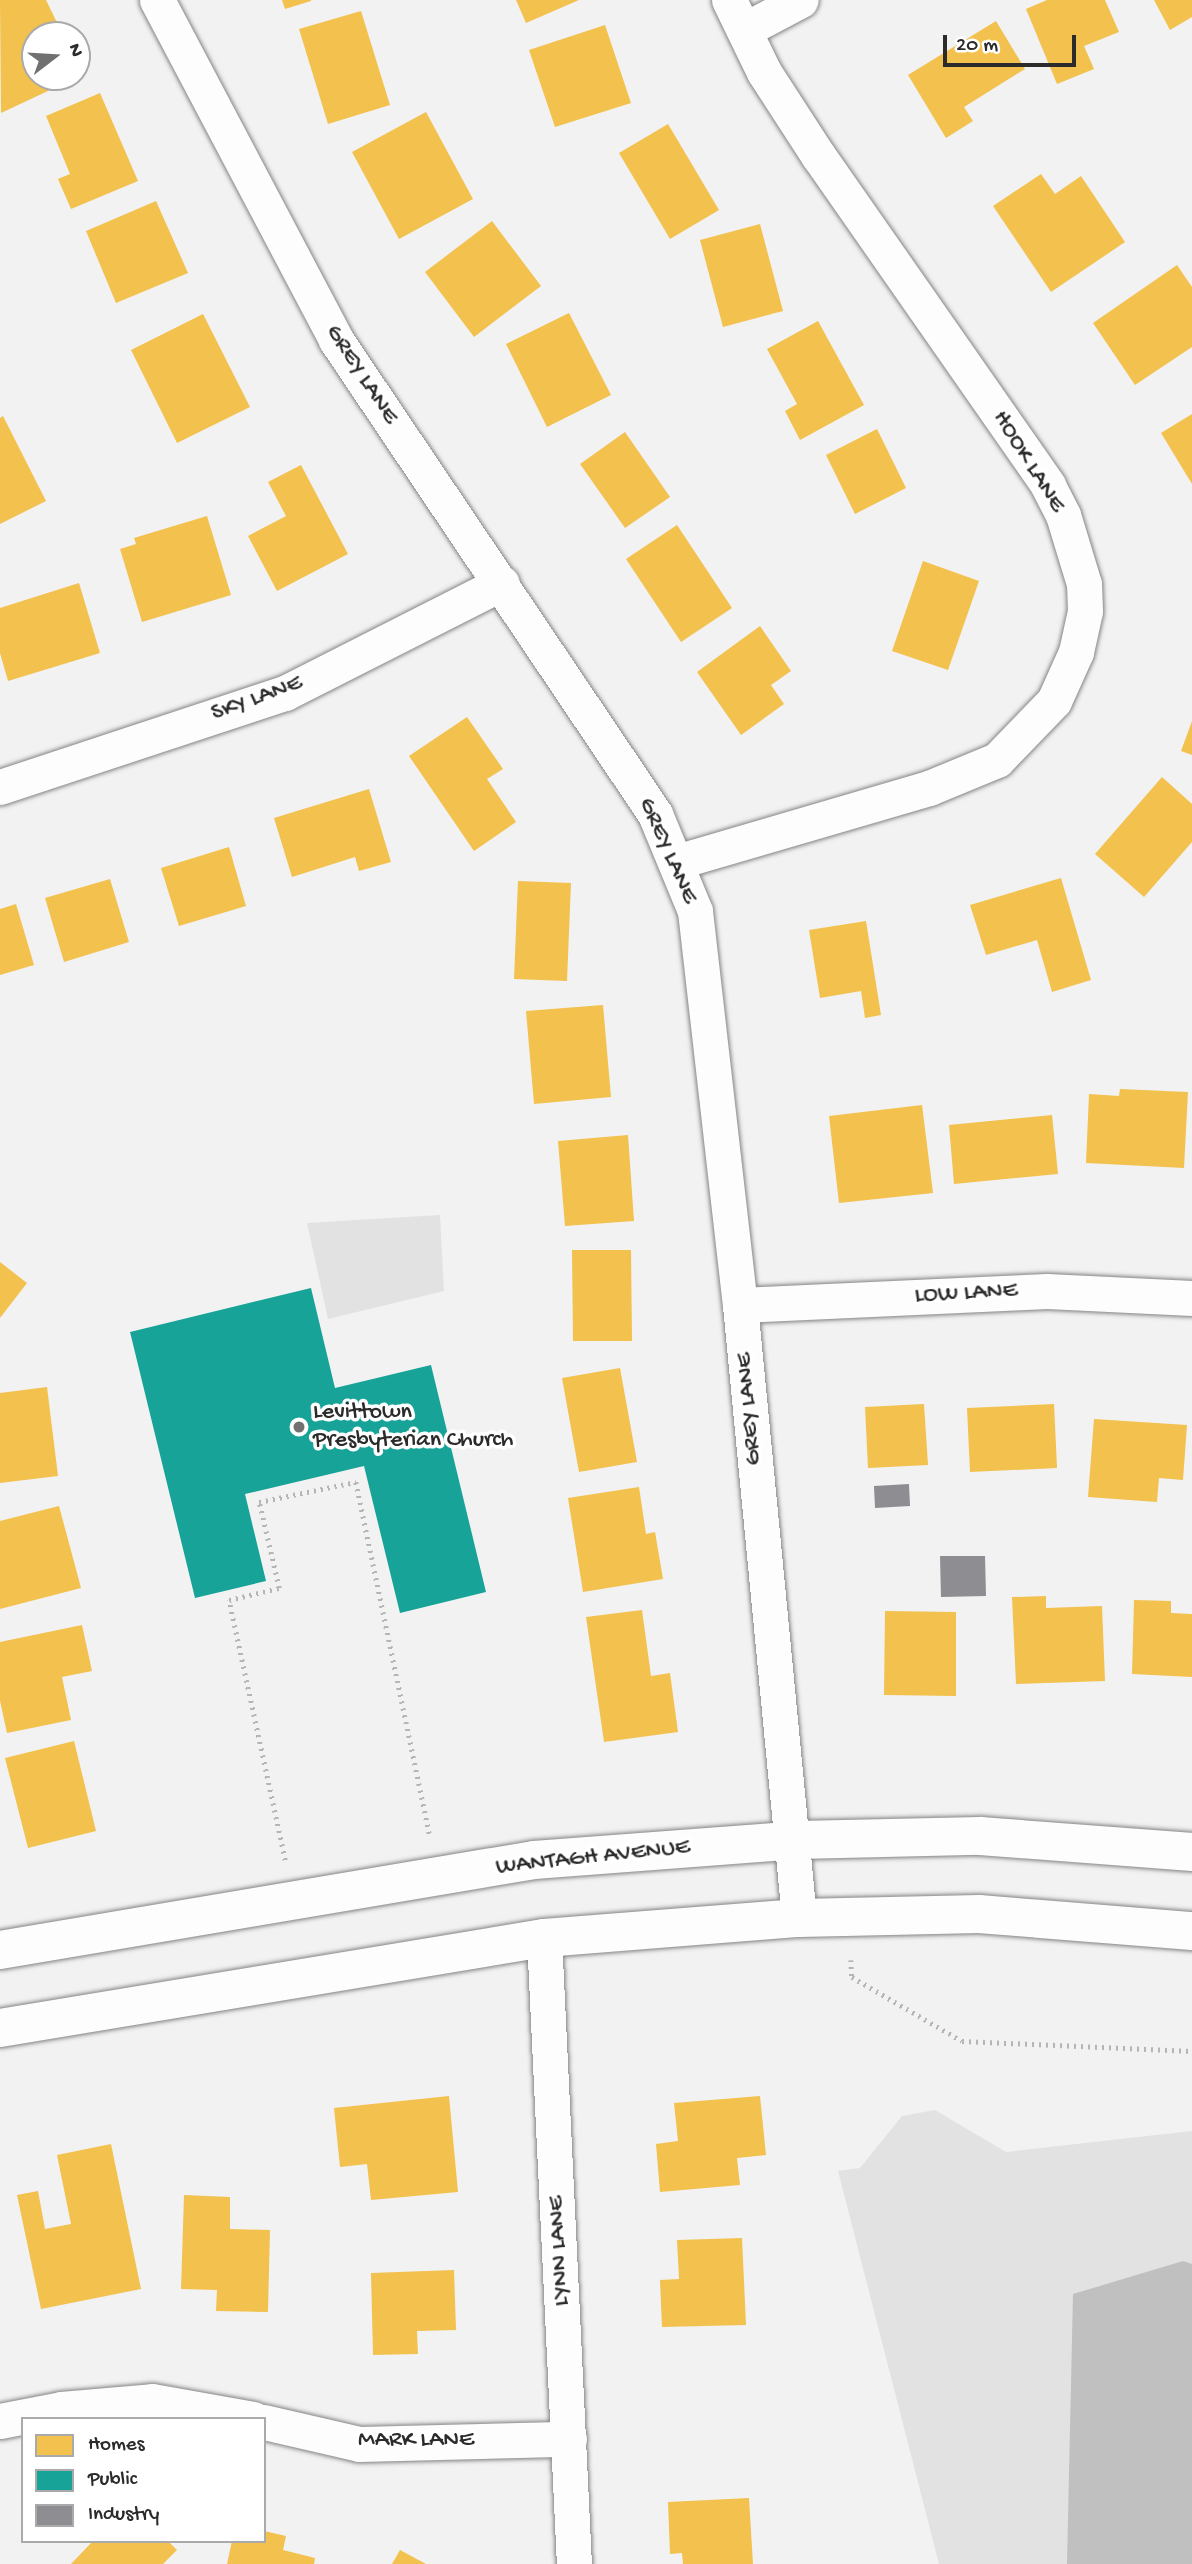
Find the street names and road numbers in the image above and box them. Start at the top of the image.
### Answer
street label: GREY LANE [318,320,404,430]
street label: HOOK LANE [985,406,1071,518]
street label: SKY LANE [208,669,306,729]
street label: GREY LANE [631,794,703,908]
street label: LOW LANE [914,1277,1018,1311]
street label: GREY LANE [731,1351,769,1467]
street label: WANTAGH AVENUE [494,1833,692,1883]
street label: LYNN LANE [543,2195,577,2307]
street label: MARK LANE [358,2427,474,2455]

